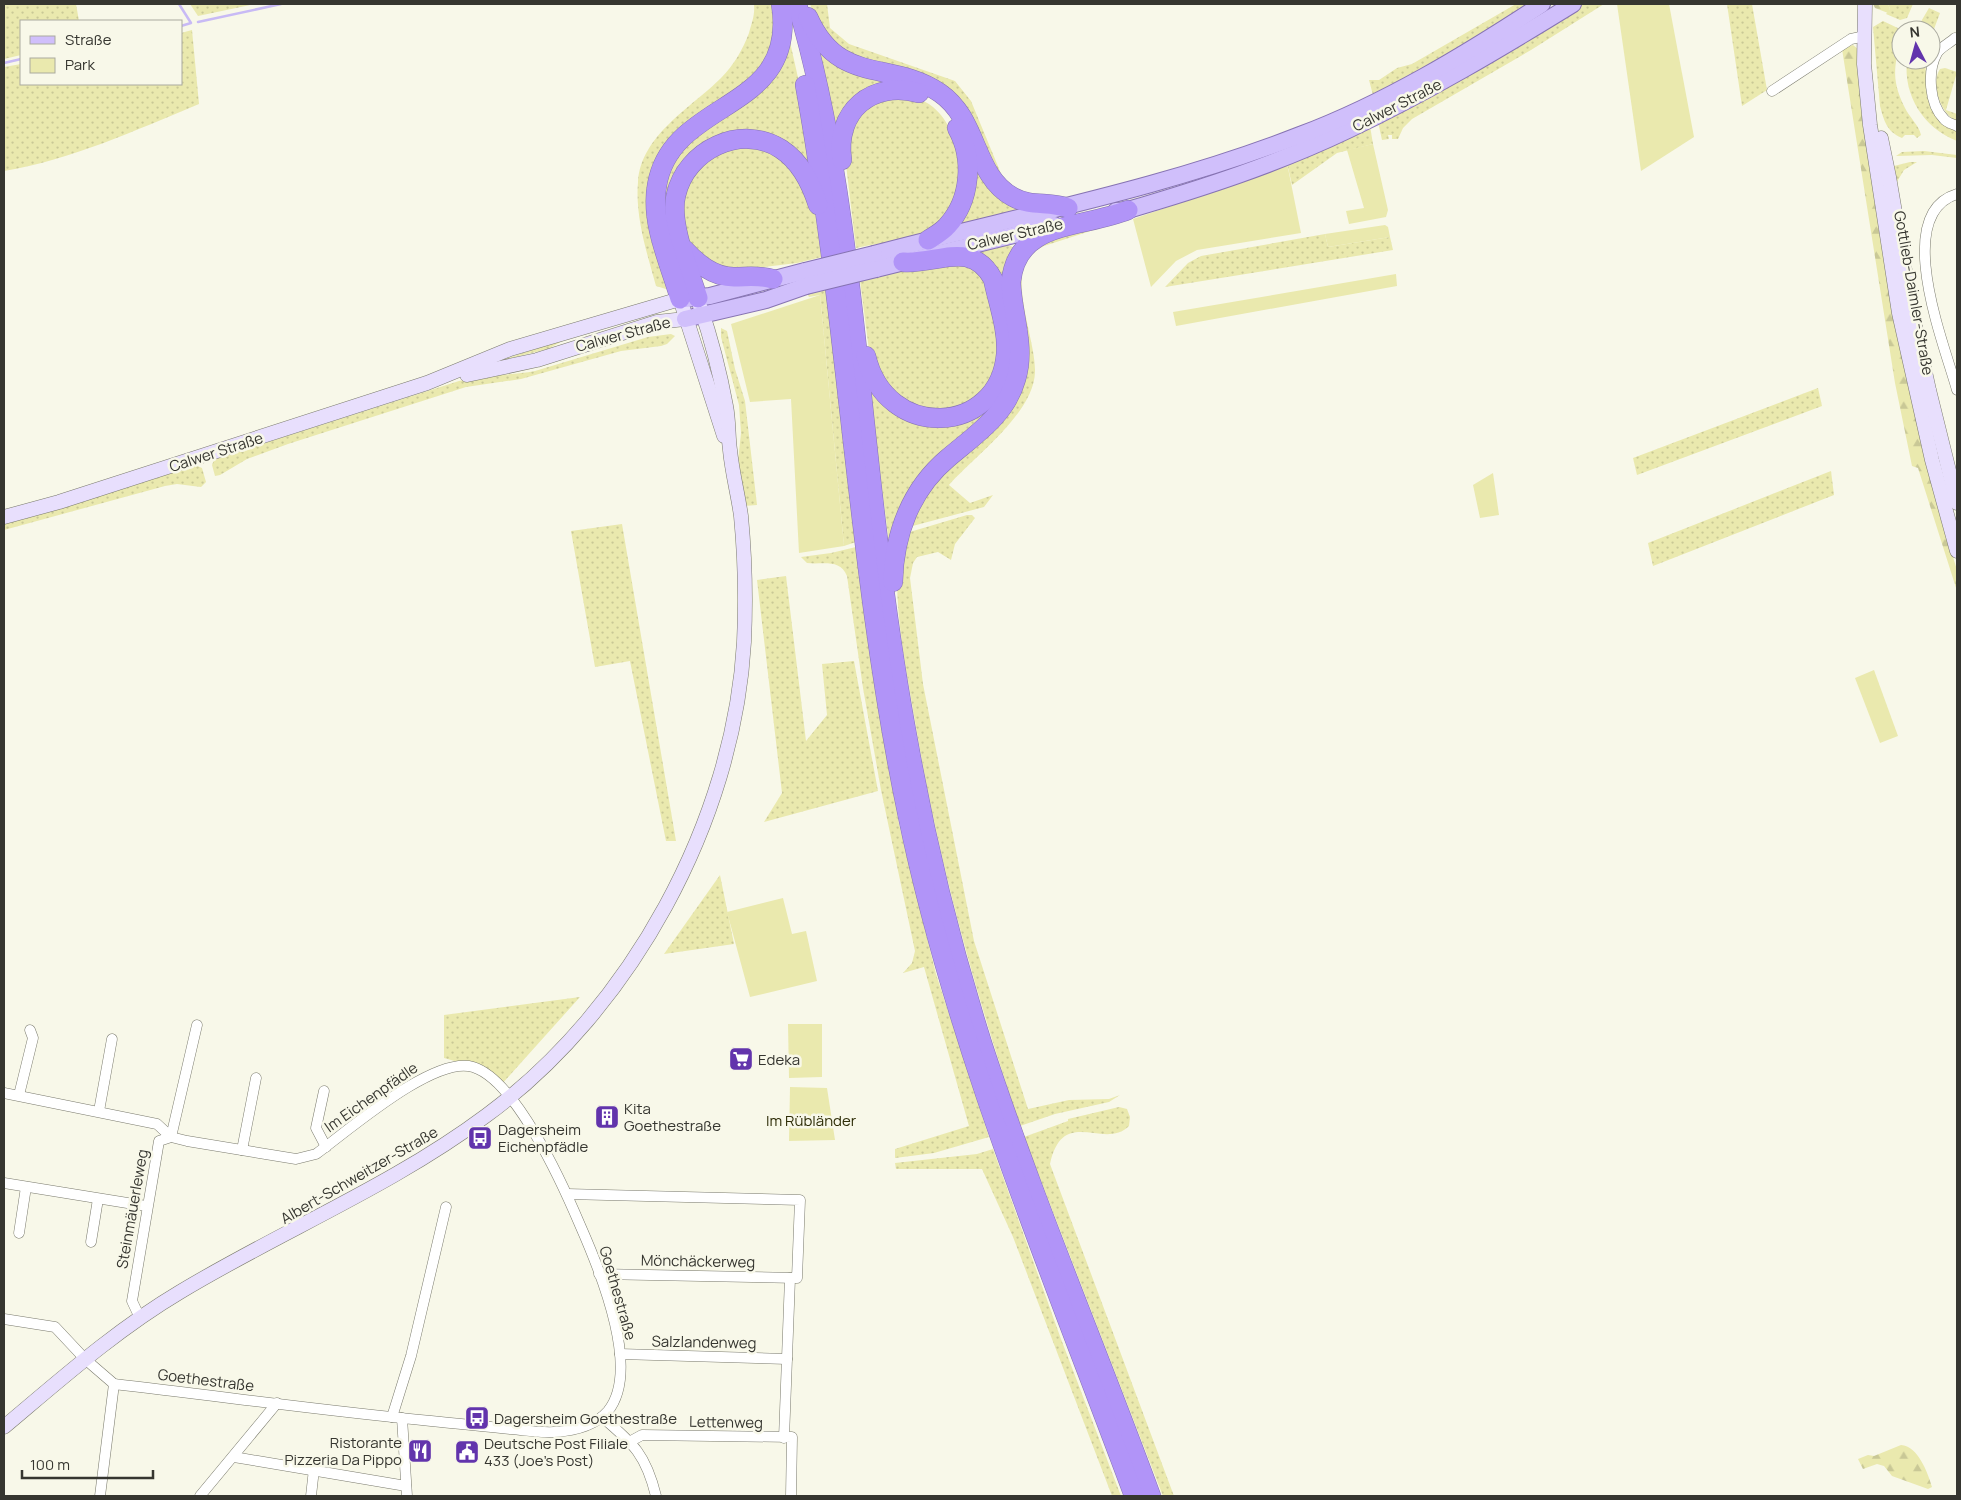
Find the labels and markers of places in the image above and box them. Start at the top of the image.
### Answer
supermarket icon: Edeka [728,1046,754,1072]
place label: Edeka [758,1049,800,1070]
place label: Kita Goethestraße [624,1098,721,1136]
building icon: Kita Goethestraße [594,1104,620,1130]
place label: Dagersheim Eichenpfädle [498,1119,588,1157]
bus stop icon: Dagersheim Eichenpfädle [467,1125,493,1151]
bus stop icon: Dagersheim Goethestraße [464,1405,490,1431]
place label: Dagersheim Goethestraße [494,1408,677,1429]
place label: Ristorante Pizzeria Da Pippo [285,1432,402,1470]
place label: Deutsche Post Filiale 433 (Joe's Post) [484,1433,628,1471]
restaurant icon: Ristorante Pizzeria Da Pippo [407,1438,433,1464]
public building icon: Deutsche Post Filiale 433 (Joe's Post) [454,1439,480,1465]

